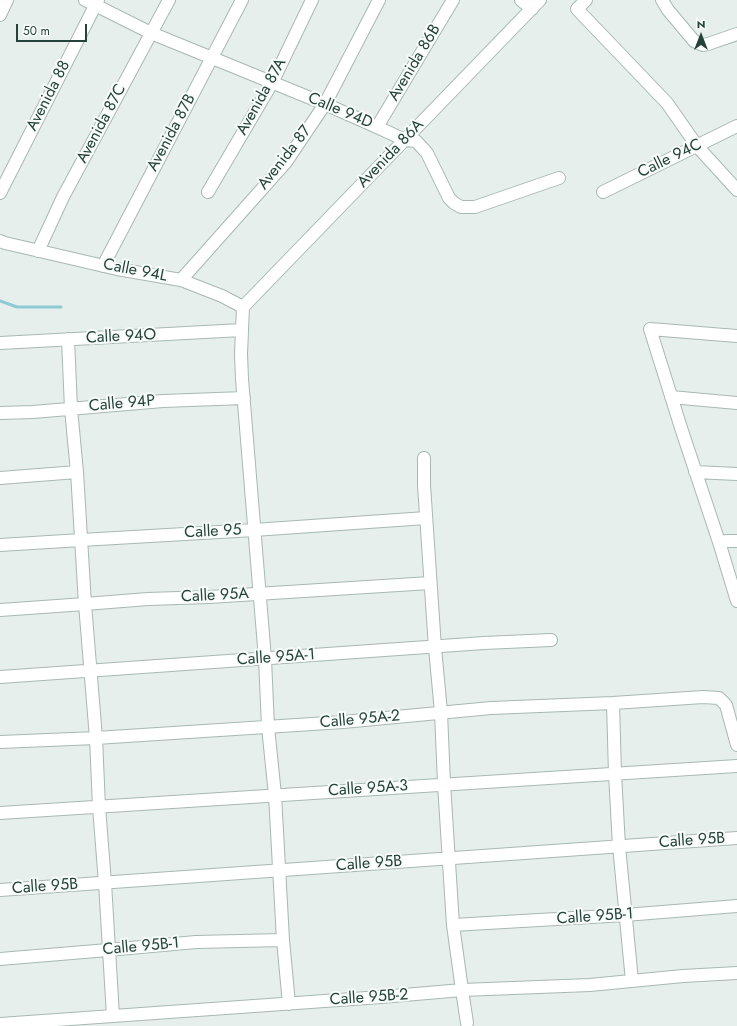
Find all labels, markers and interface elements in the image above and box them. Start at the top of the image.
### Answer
scale bar [18,16,89,42]
north arrow [681,16,721,56]
text: N [697,16,705,32]
street label: Avenida 86B [385,21,445,105]
text: 50 m [23,22,50,40]
street label: Avenida 87A [233,55,291,139]
street label: Avenida 88 [23,58,75,134]
street label: Avenida 87C [73,81,131,167]
street label: Calle 94D [305,89,375,133]
street label: Avenida 87B [144,91,200,175]
street label: Avenida 86A [354,116,428,192]
street label: Avenida 87 [254,122,316,194]
street label: Calle 94C [635,135,705,183]
street label: Calle 94L [101,255,169,287]
street label: Calle 94O [85,326,157,348]
street label: Calle 94P [88,392,156,416]
street label: Calle 95 [184,521,242,543]
street label: Calle 95A [181,585,249,607]
street label: Calle 95A-1 [236,646,316,670]
street label: Calle 95A-2 [319,707,401,733]
street label: Calle 95A-3 [327,777,409,801]
street label: Calle 95B [658,829,726,853]
street label: Calle 95B [335,852,403,876]
street label: Calle 95B [11,875,79,899]
street label: Calle 95B-1 [556,905,634,929]
street label: Calle 95B-1 [102,934,180,960]
street label: Calle 95B-2 [329,986,409,1010]

